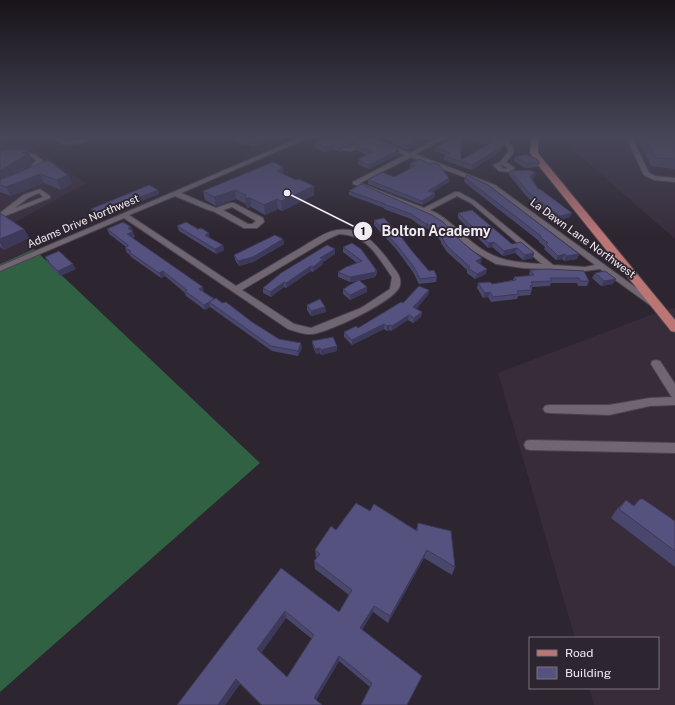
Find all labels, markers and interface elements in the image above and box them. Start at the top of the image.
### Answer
street label: Adams Drive Northwest [25,192,141,250]
street label: La Dawn Lane Northwest [528,196,638,280]
callout: Bolton Academy [353,218,498,244]
text: Bolton Academy [381,223,491,239]
text: 1 [360,224,366,238]
legend [529,637,659,689]
text: Road [565,646,593,660]
text: Building [565,666,611,680]

